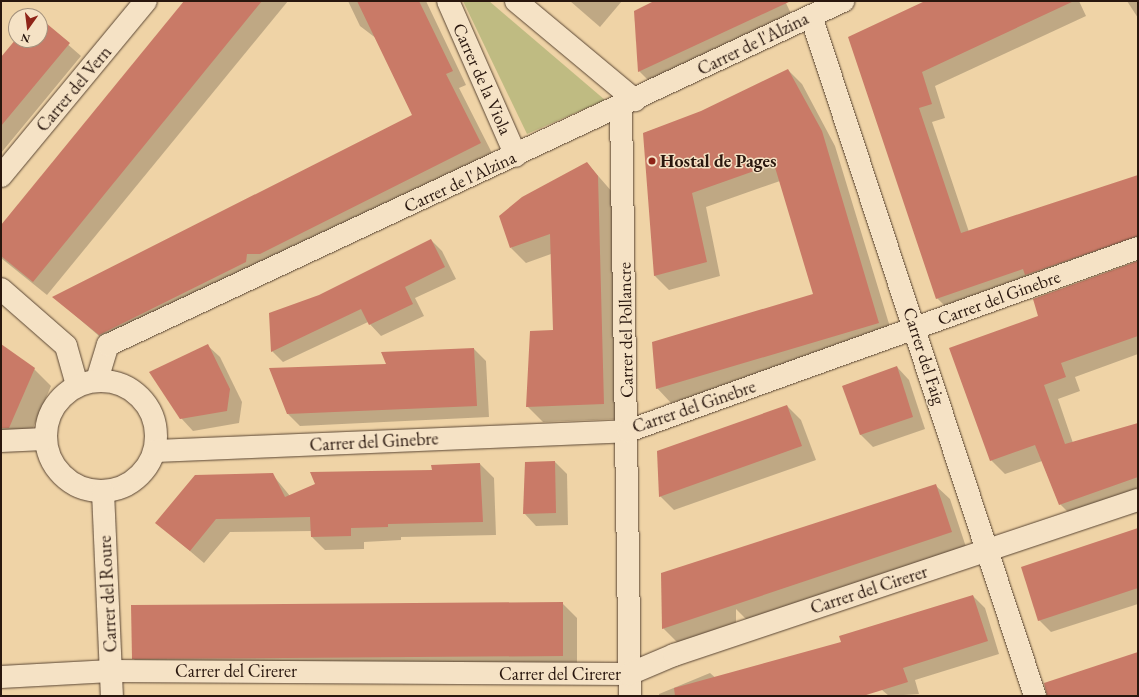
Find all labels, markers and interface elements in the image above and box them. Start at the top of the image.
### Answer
north arrow [8,8,48,48]
street label: Carrer de l'Alzina [694,8,812,80]
street label: Carrer de la Viola [448,20,516,138]
text: N [19,31,31,47]
street label: Carrer del Vern [32,42,116,136]
street label: Carrer de l'Alzina [401,147,519,217]
place label: Hostal de Pages [660,150,777,172]
marker: Hostal de Pages [647,156,657,166]
street label: Carrer del Pollancre [614,262,638,398]
street label: Carrer del Ginebre [935,266,1063,330]
street label: Carrer del Faig [898,305,950,407]
street label: Carrer del Ginebre [629,376,759,438]
street label: Carrer del Ginebre [309,428,439,456]
street label: Carrer del Roure [94,535,122,653]
street label: Carrer del Cirerer [808,561,930,619]
street label: Carrer del Cirerer [175,660,297,682]
street label: Carrer del Cirerer [499,663,621,685]

